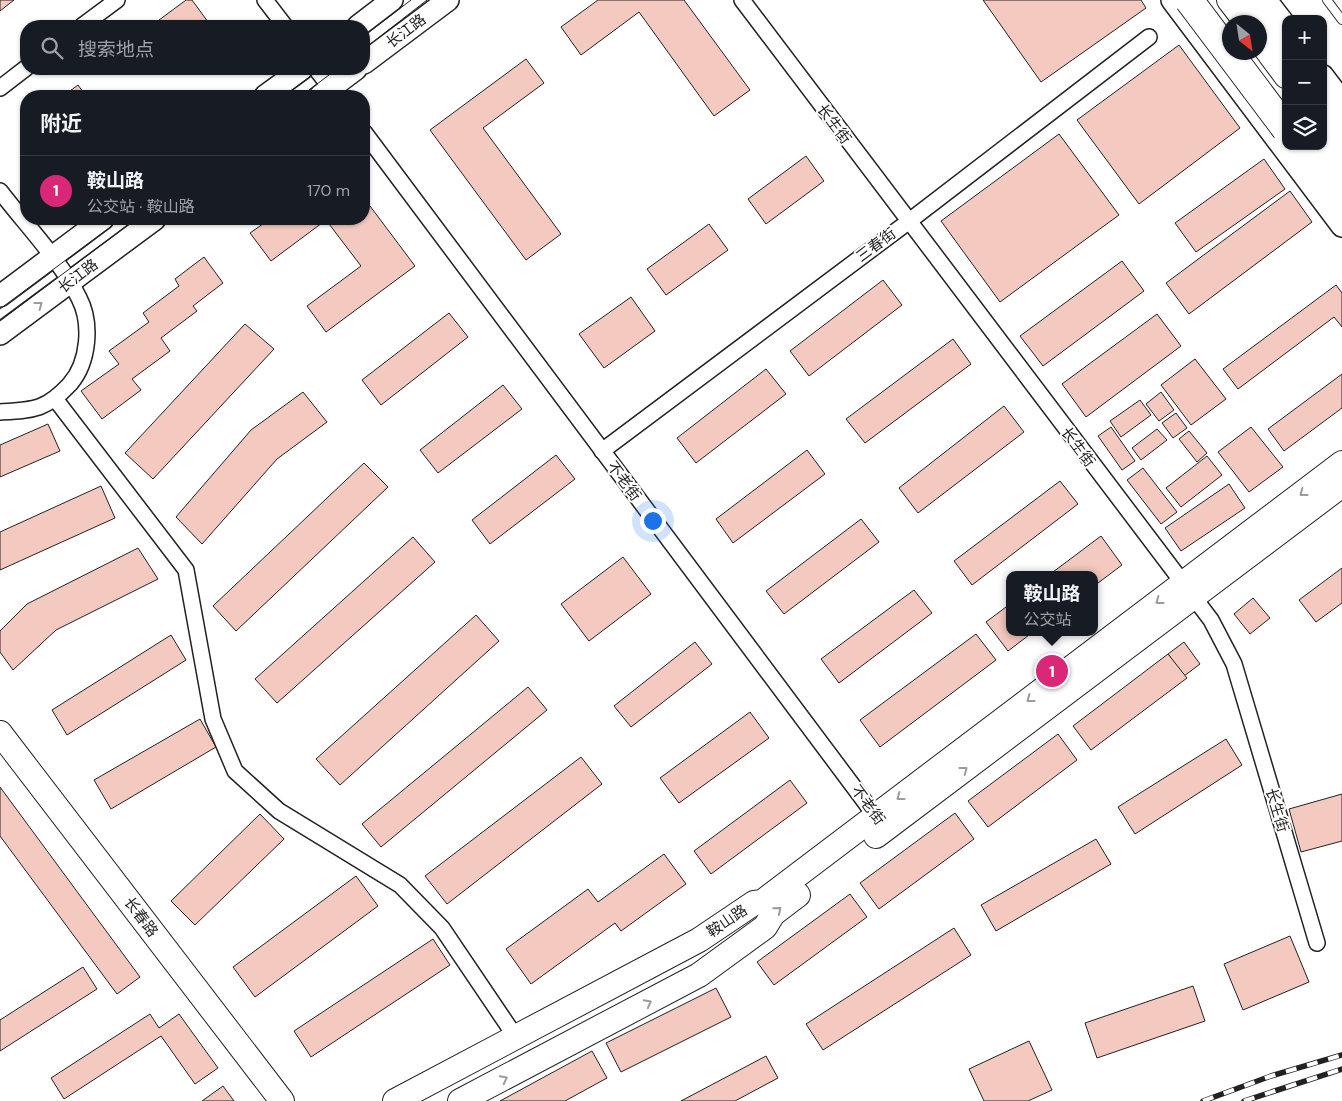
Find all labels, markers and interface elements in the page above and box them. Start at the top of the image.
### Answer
street label: 长江路 [382,9,430,53]
north arrow [1222,15,1267,60]
map controls [1282,15,1327,150]
button: + [1282,15,1327,60]
search box [20,20,370,75]
icon: search [38,34,66,62]
text: 搜索地点 [78,37,154,62]
button: − [1282,60,1327,105]
street label: 长生街 [812,100,856,148]
button: layers [1282,105,1327,150]
text: 附近 [40,110,82,138]
text: 鞍山路 [87,168,144,193]
text: 1 [53,180,59,201]
text: 170 m [307,180,350,201]
text: 公交站 · 鞍山路 [87,196,195,217]
street label: 三春街 [852,223,900,267]
street label: 长江路 [54,254,102,298]
one-way arrow [33,302,43,311]
street label: 长生街 [1056,423,1100,471]
street label: 不老街 [602,457,646,505]
one-way arrow [1299,487,1309,496]
your location [640,508,666,534]
popup [1006,571,1098,636]
text: 鞍山路 [1023,581,1081,606]
one-way arrow [1156,596,1165,604]
text: 公交站 [1023,609,1072,630]
pin: 1 [1036,652,1068,690]
one-way arrow [1027,694,1036,702]
one-way arrow [958,767,968,776]
street label: 不老街 [846,781,890,829]
street label: 长生街 [1261,786,1293,834]
one-way arrow [897,792,906,800]
street label: 长春路 [119,893,163,941]
street label: 鞍山路 [703,900,751,942]
one-way arrow [773,907,782,916]
one-way arrow [642,999,651,1009]
one-way arrow [498,1075,507,1085]

